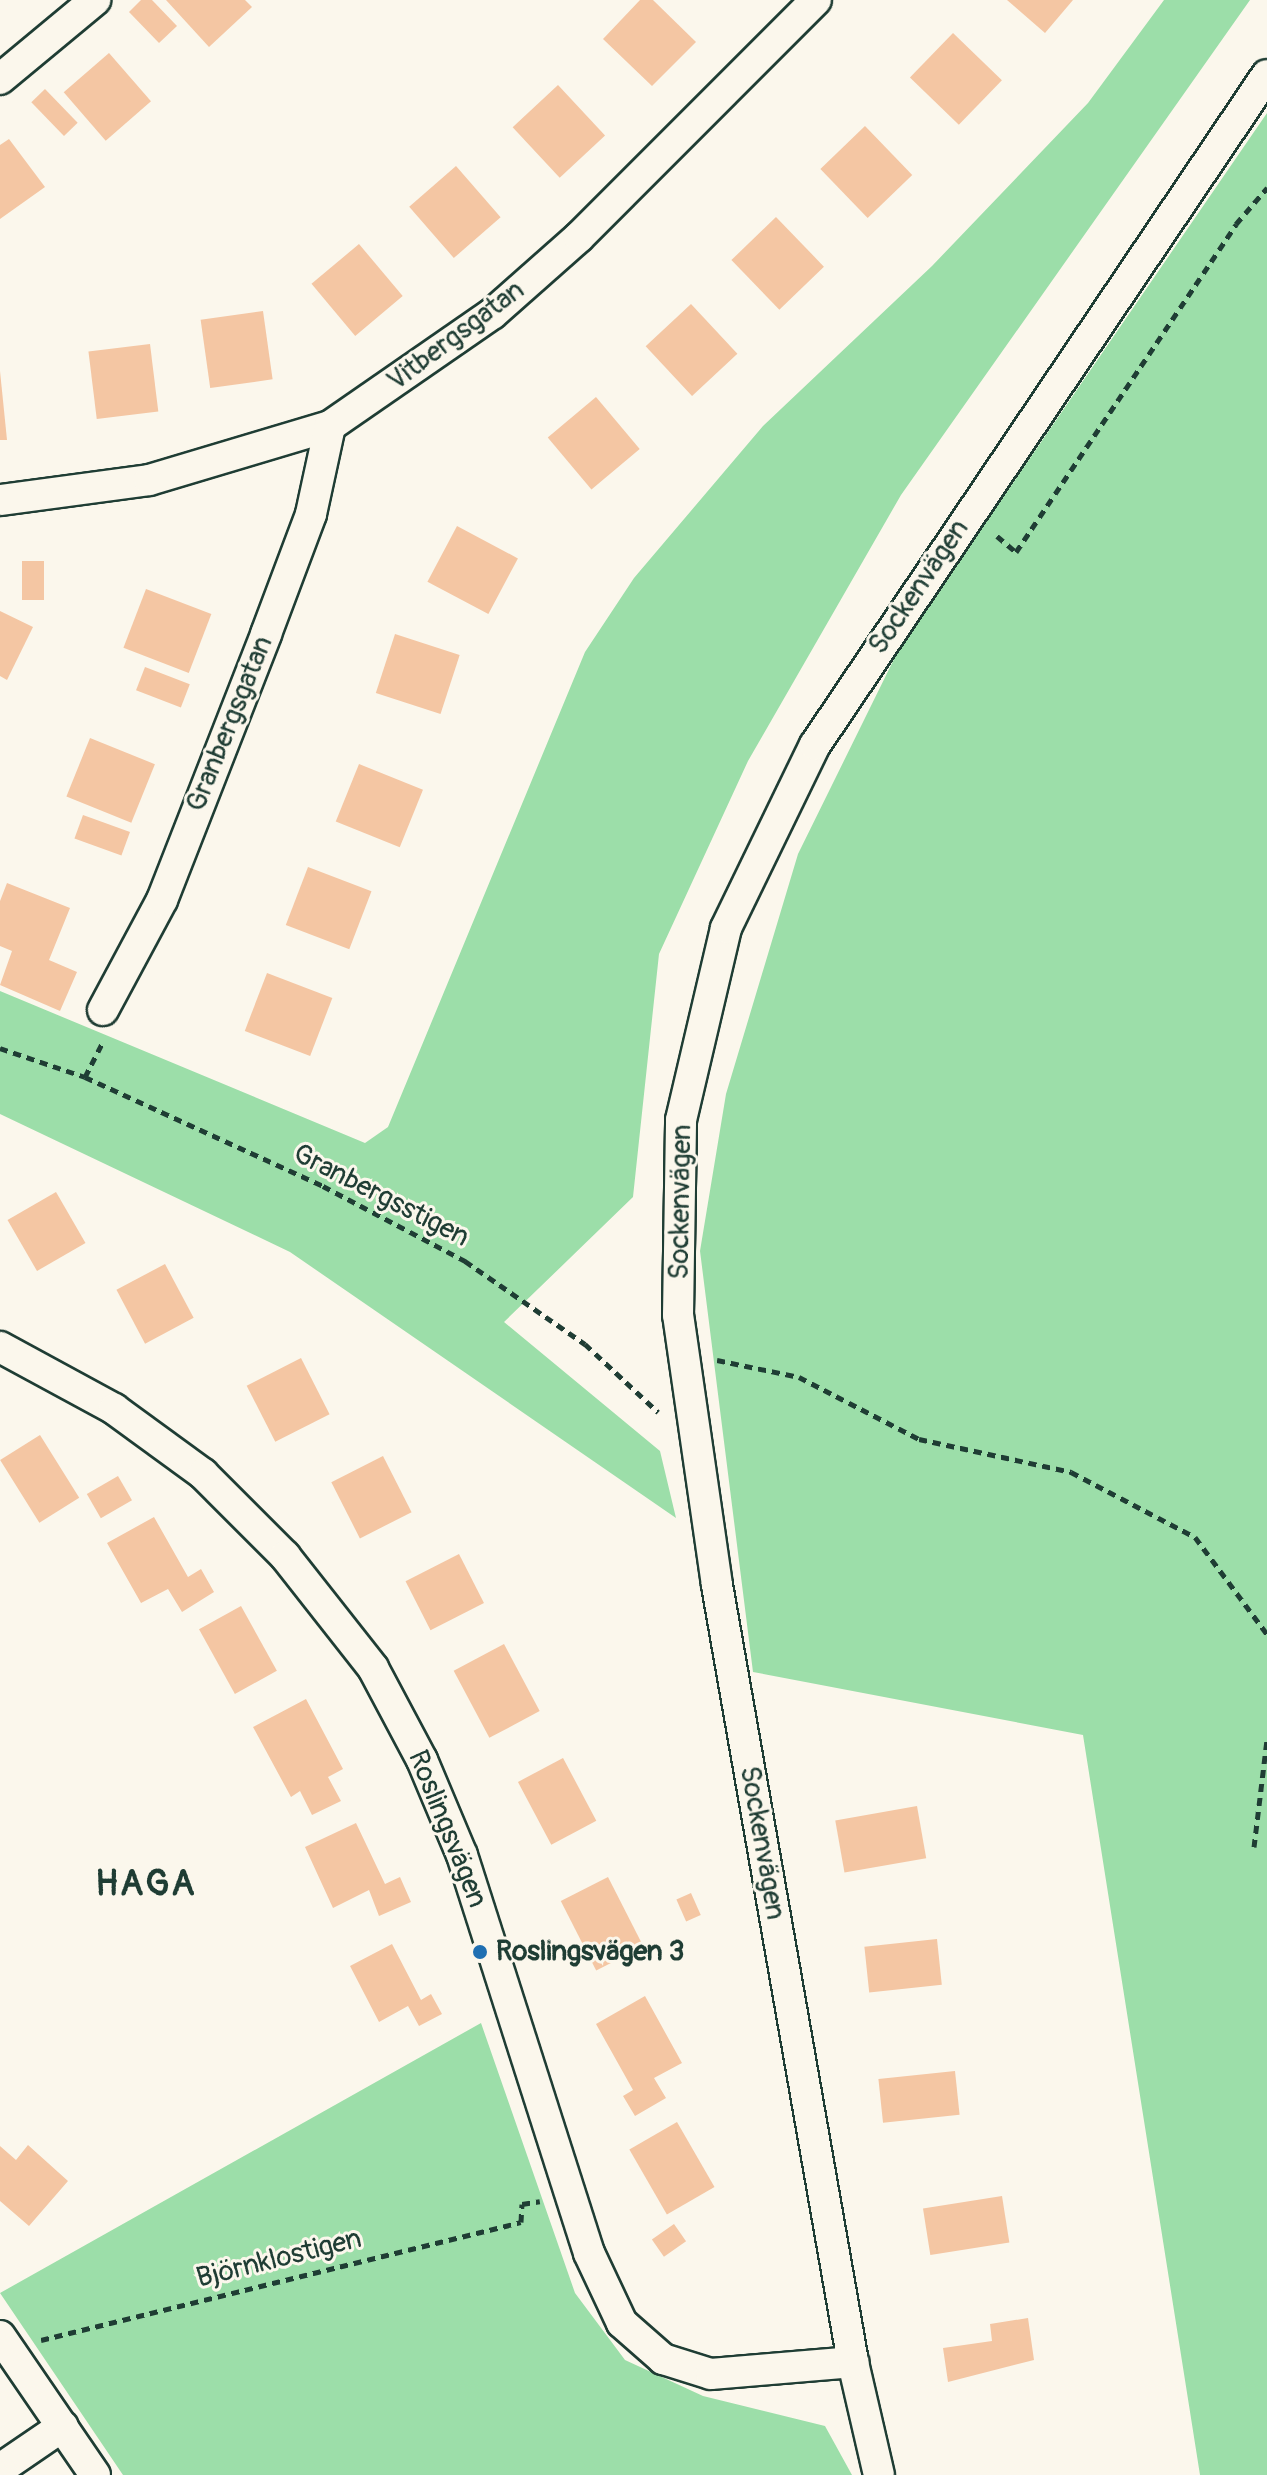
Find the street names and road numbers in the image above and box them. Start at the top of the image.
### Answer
street label: Vitbergsgatan [381,274,531,398]
street label: Sockenvägen [862,513,976,661]
street label: Granbergsgatan [180,631,280,817]
street label: Sockenvägen [663,1124,699,1280]
street label: Granbergsstigen [288,1137,474,1255]
street label: Roslingsvägen [400,1745,494,1913]
street label: Sockenvägen [732,1764,792,1922]
street label: Björnklostigen [193,2222,365,2296]

